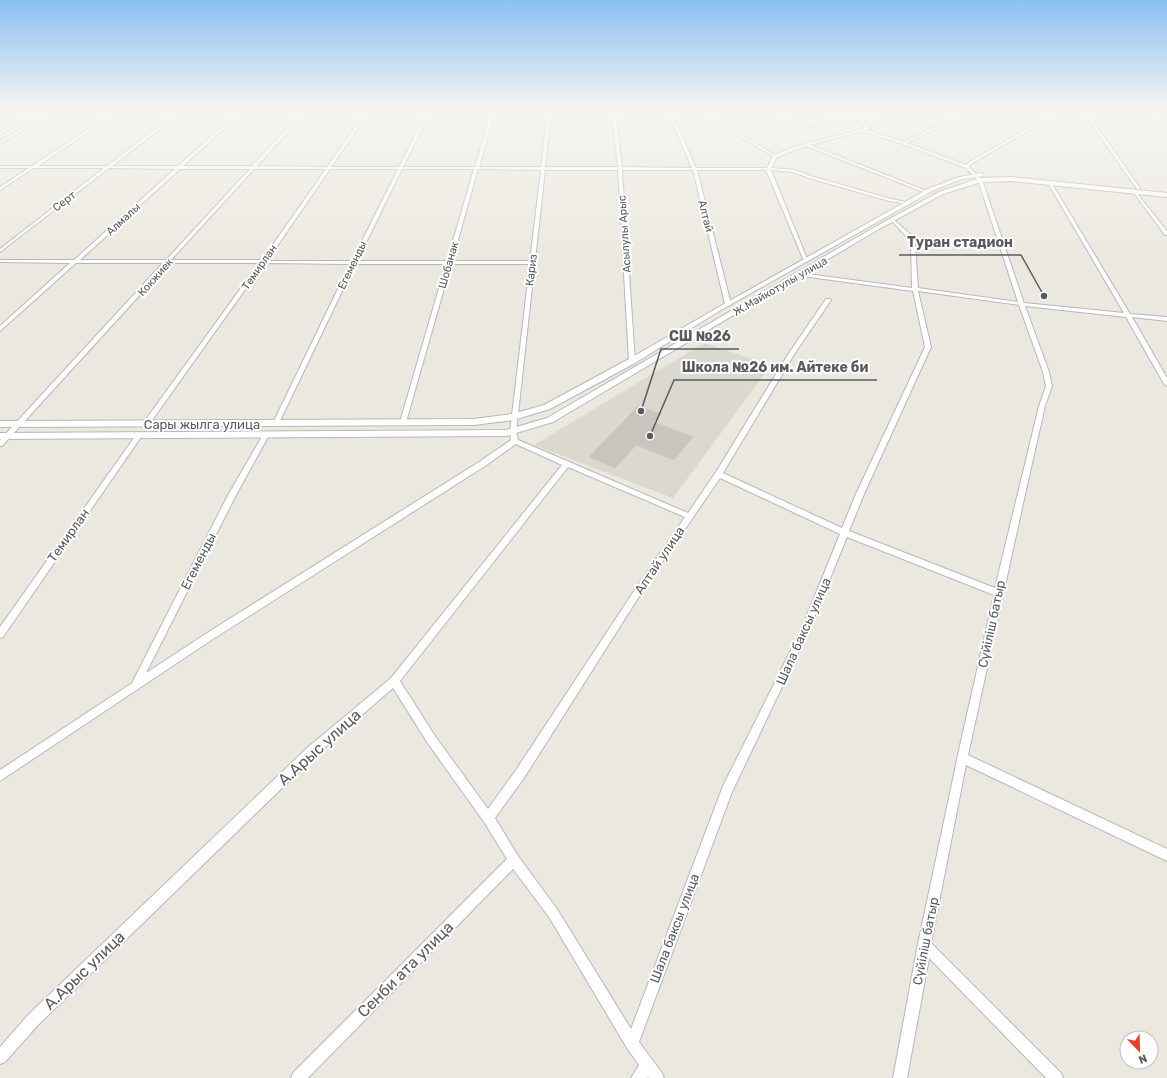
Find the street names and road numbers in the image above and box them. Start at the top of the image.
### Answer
street label: Серт [50,188,79,214]
street label: Асылулы Арыс [615,195,634,273]
street label: Алтай [695,199,716,233]
street label: Алмалы [104,200,143,238]
street label: Егеменды [335,239,370,292]
street label: Шобанак [436,240,461,290]
street label: Темирлан [239,242,280,292]
street label: Кариз [523,253,540,287]
street label: Ж.Майкотулы улица [731,254,830,319]
street label: Кокжиек [135,256,176,299]
street label: Сары жылга улица [144,417,260,432]
street label: Темирлан [45,506,92,565]
street label: Алтай улица [631,524,688,597]
street label: Егеменды [178,530,219,592]
street label: Шала баксы улица [773,575,834,687]
street label: Сүйіліш батыр [975,579,1008,669]
street label: А.Арыс улица [274,705,365,790]
street label: Шала баксы улица [647,871,702,985]
street label: Сүйіліш батыр [910,896,941,986]
street label: Сенби ата улица [353,917,457,1021]
street label: А.Арыс улица [40,927,129,1014]

